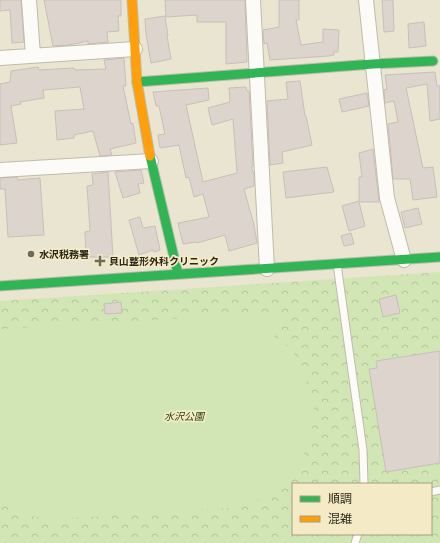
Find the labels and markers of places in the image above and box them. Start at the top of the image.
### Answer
place label: 水沢税務署 [39,246,89,261]
marker: 水沢税務署 [26,249,36,259]
place label: 貝山整形外科クリニック [109,253,219,268]
marker: 貝山整形外科クリニック [94,255,106,267]

